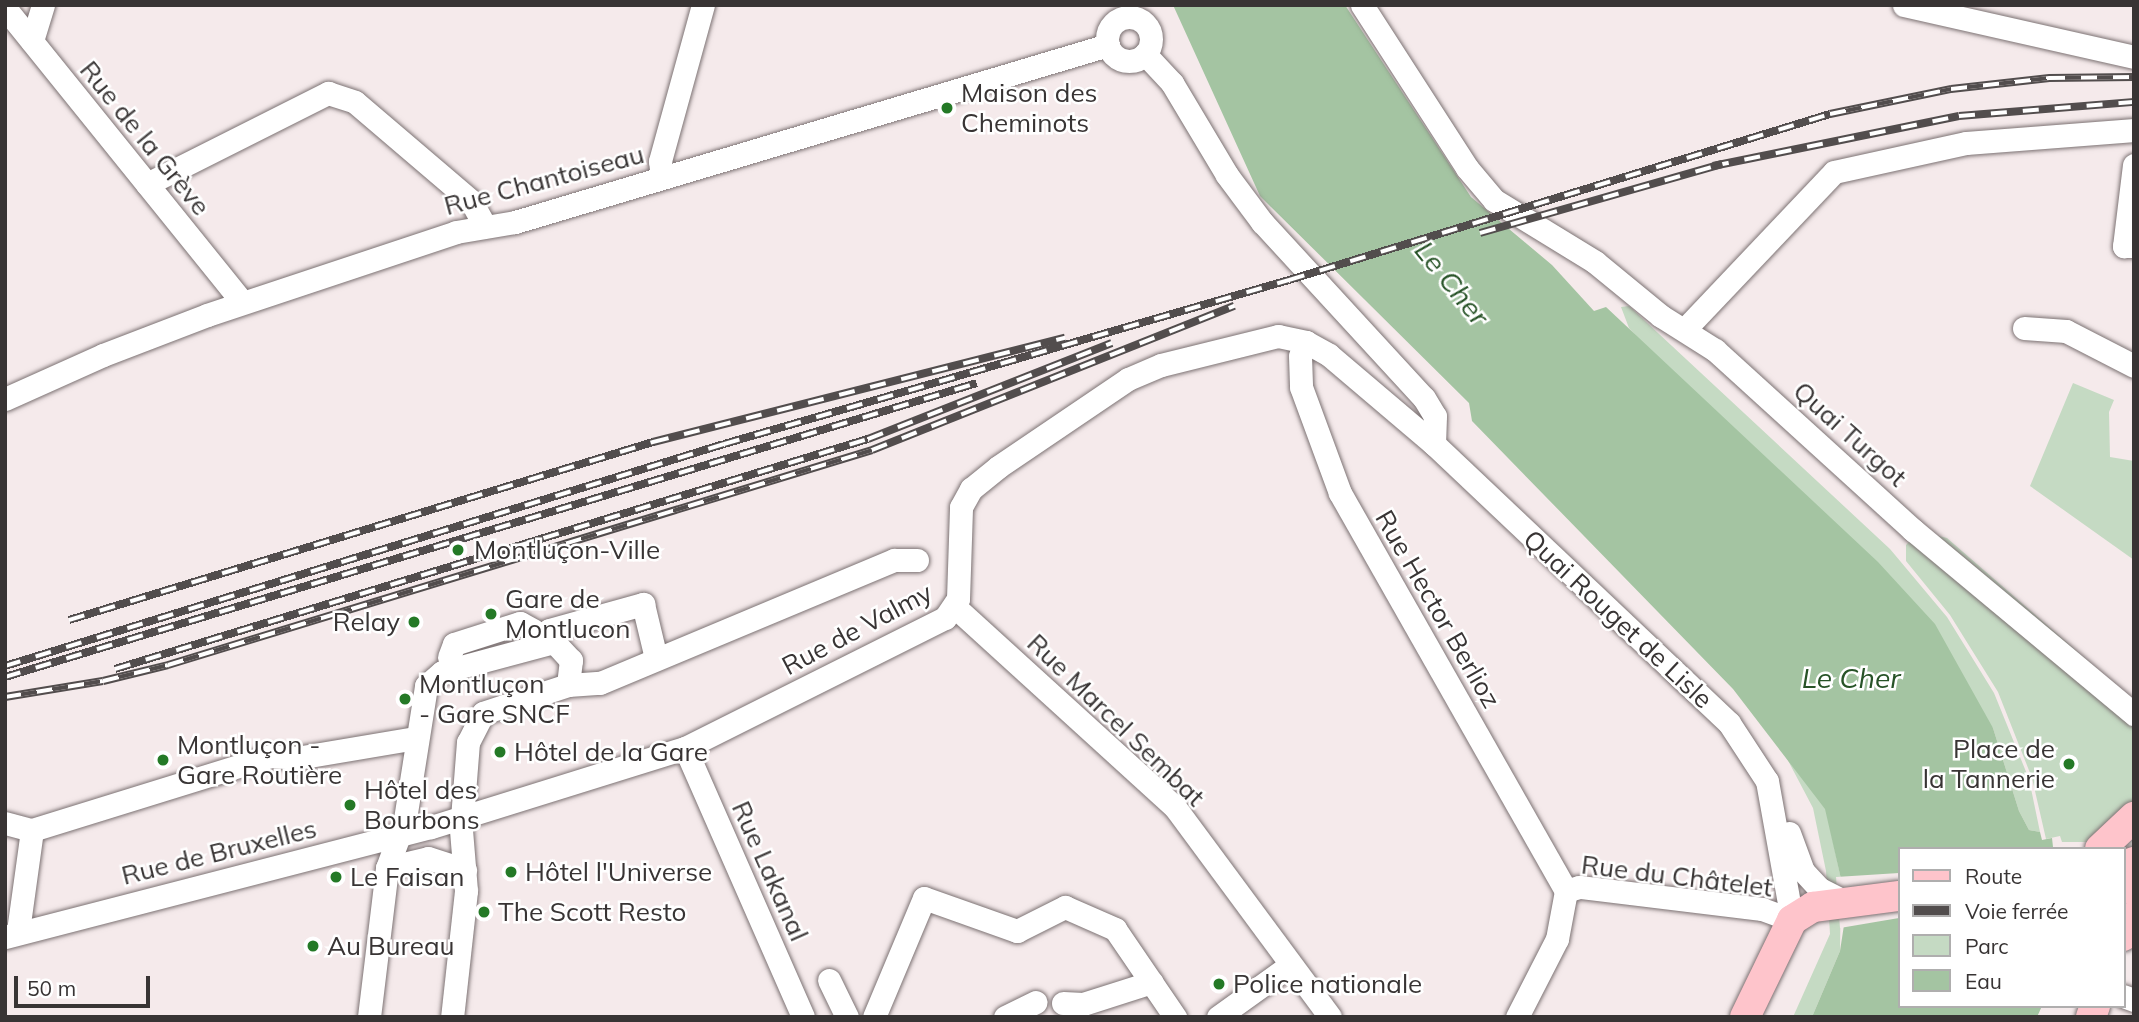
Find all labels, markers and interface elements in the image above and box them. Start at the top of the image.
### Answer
street label: Rue de la Grève [73,55,217,221]
place label: Maison des Cheminots [961,77,1097,138]
marker: Maison des Cheminots [939,100,955,116]
street label: Rue Chantoiseau [441,138,647,222]
water label: Le Cher [1408,234,1496,332]
street label: Quai Turgot [1787,375,1913,493]
street label: Rue Hector Berlioz [1369,505,1507,713]
street label: Quai Rouget de Lisle [1517,523,1719,715]
place label: Montluçon-Ville [474,534,660,566]
marker: Montluçon-Ville [448,540,468,560]
street label: Rue de Valmy [777,576,937,682]
place label: Gare de Montlucon [505,583,630,644]
place label: Relay [333,606,400,638]
marker: Gare de Montlucon [483,606,499,622]
marker: Relay [406,614,422,630]
street label: Rue Marcel Sembat [1021,627,1211,813]
water label: Le Cher [1802,661,1900,695]
place label: Montluçon - Gare SNCF [419,668,570,730]
marker: Montluçon - Gare SNCF [397,691,413,707]
place label: Montluçon - Gare Routière [177,729,342,790]
place label: Place de la Tannerie [1923,733,2055,794]
place label: Hôtel de la Gare [514,736,708,768]
marker: Hôtel de la Gare [492,744,508,760]
marker: Montluçon - Gare Routière [155,752,171,768]
marker: Place de la Tannerie [2061,756,2077,772]
place label: Hôtel des Bourbons [364,774,480,836]
street label: Rue Lakanal [725,796,815,946]
marker: Hôtel des Bourbons [342,797,358,813]
street label: Rue de Bruxelles [118,813,320,891]
legend [1898,847,2125,1008]
street label: Rue du Châtelet [1580,849,1774,903]
place label: Hôtel l'Universe [525,856,712,888]
place label: Le Faisan [350,861,465,893]
text: Route [1965,863,2022,889]
marker: Hôtel l'Universe [503,864,519,880]
marker: Le Faisan [328,869,344,885]
place label: The Scott Resto [498,896,686,928]
text: Voie ferrée [1965,898,2069,924]
marker: The Scott Resto [476,904,492,920]
place label: Au Bureau [327,930,455,962]
text: Parc [1965,933,2009,959]
marker: Au Bureau [305,938,321,954]
scale bar [18,962,154,1006]
place label: Police nationale [1233,968,1422,1000]
text: Eau [1965,968,2002,994]
text: 50 m [27,975,76,1001]
marker: Police nationale [1211,976,1227,992]

